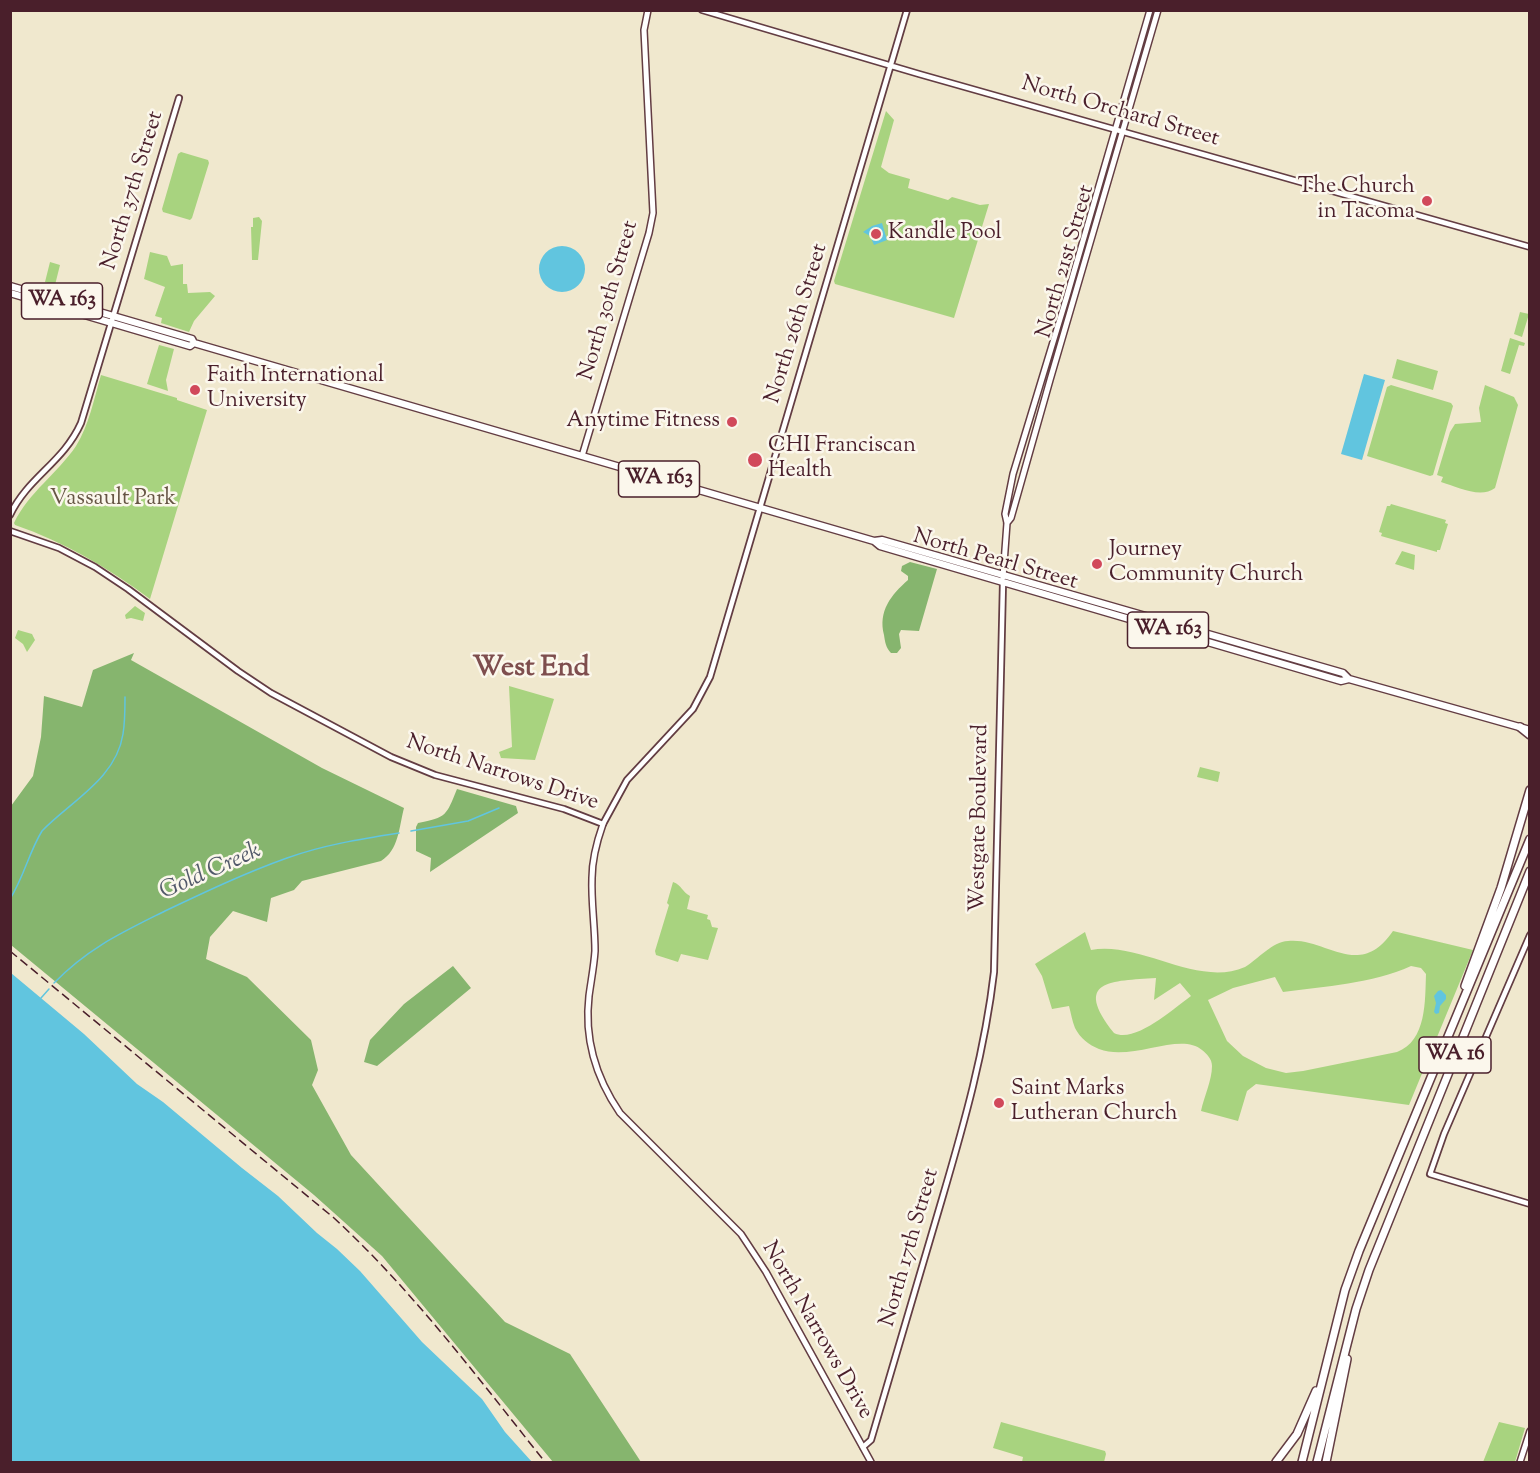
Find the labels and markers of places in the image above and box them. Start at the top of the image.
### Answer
place label: The Church in Tacoma [1298,175,1415,226]
marker: The Church in Tacoma [1420,194,1434,208]
place label: Kandle Pool [888,221,1002,247]
marker: Kandle Pool [869,227,883,241]
place label: Faith International University [207,364,384,416]
marker: Faith International University [188,383,202,397]
place label: Anytime Fitness [566,409,720,435]
marker: Anytime Fitness [725,415,739,429]
place label: CHI Franciscan Health [768,434,916,486]
marker: CHI Franciscan Health [746,451,764,469]
place label: Journey Community Church [1109,538,1303,590]
marker: Journey Community Church [1090,557,1104,571]
place label: Saint Marks Lutheran Church [1011,1077,1178,1128]
marker: Saint Marks Lutheran Church [992,1096,1006,1110]

